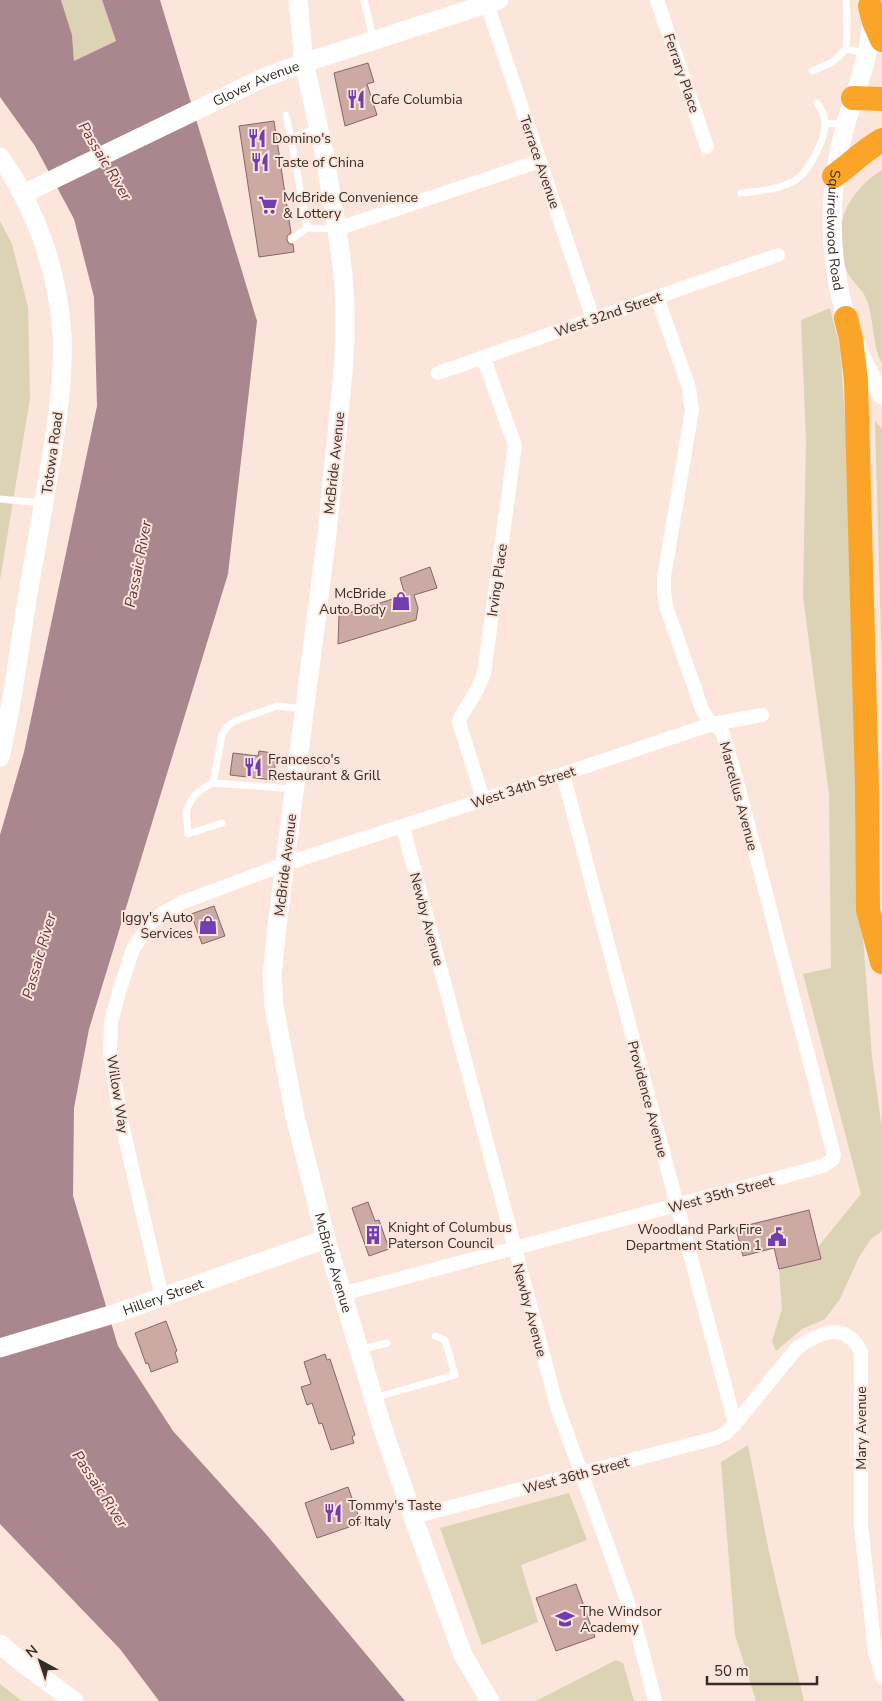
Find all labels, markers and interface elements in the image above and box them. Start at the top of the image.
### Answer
street label: Ferrary Place [659,31,704,115]
street label: Glover Avenue [210,57,302,111]
restaurant icon: Cafe Columbia [345,88,367,110]
place label: Cafe Columbia [371,90,463,109]
street label: Terrace Avenue [515,113,564,211]
water label: Passaic River [74,118,137,204]
restaurant icon: Domino's [246,127,268,149]
place label: Domino's [272,129,331,148]
restaurant icon: Taste of China [249,151,271,173]
place label: Taste of China [275,153,364,172]
street label: Squirrelwood Road [822,169,848,292]
place label: McBride Convenience & Lottery [283,188,418,223]
supermarket icon: McBride Convenience & Lottery [257,194,279,216]
street label: West 32nd Street [552,287,664,342]
street label: Totowa Road [37,411,68,495]
street label: McBride Avenue [320,411,349,515]
water label: Passaic River [120,518,156,609]
street label: Irving Place [483,542,512,618]
place label: McBride Auto Body [319,584,387,619]
shop icon: McBride Auto Body [390,590,412,612]
street label: Marcellus Avenue [715,739,762,853]
place label: Francesco's Restaurant & Grill [268,750,381,785]
restaurant icon: Francesco's Restaurant & Grill [242,756,264,778]
street label: West 34th Street [469,762,578,813]
street label: McBride Avenue [270,813,301,917]
street label: Newby Avenue [405,870,448,968]
place label: Iggy's Auto Services [122,908,193,943]
water label: Passaic River [17,910,61,1001]
shop icon: Iggy's Auto Services [197,914,219,936]
street label: Providence Avenue [623,1039,672,1160]
street label: Willow Way [102,1054,133,1135]
street label: West 35th Street [666,1171,776,1218]
street label: McBride Avenue [310,1211,356,1315]
place label: Knight of Columbus Paterson Council [388,1218,512,1253]
place label: Woodland Park Fire Department Station 1 [626,1220,762,1255]
building icon: Knight of Columbus Paterson Council [362,1224,384,1246]
public building icon: Woodland Park Fire Department Station 1 [766,1226,788,1248]
street label: Newby Avenue [508,1261,551,1359]
street label: Hillery Street [120,1274,206,1320]
street label: Mary Avenue [852,1386,871,1470]
water label: Passaic River [68,1447,133,1532]
street label: West 36th Street [521,1452,631,1499]
place label: Tommy's Taste of Italy [348,1496,441,1531]
restaurant icon: Tommy's Taste of Italy [322,1502,344,1524]
place label: The Windsor Academy [580,1602,662,1637]
school or university icon: The Windsor Academy [554,1608,576,1630]
north arrow [15,1636,65,1686]
text: N [22,1641,42,1662]
scale bar [707,1654,817,1686]
text: 50 m [714,1661,749,1681]

